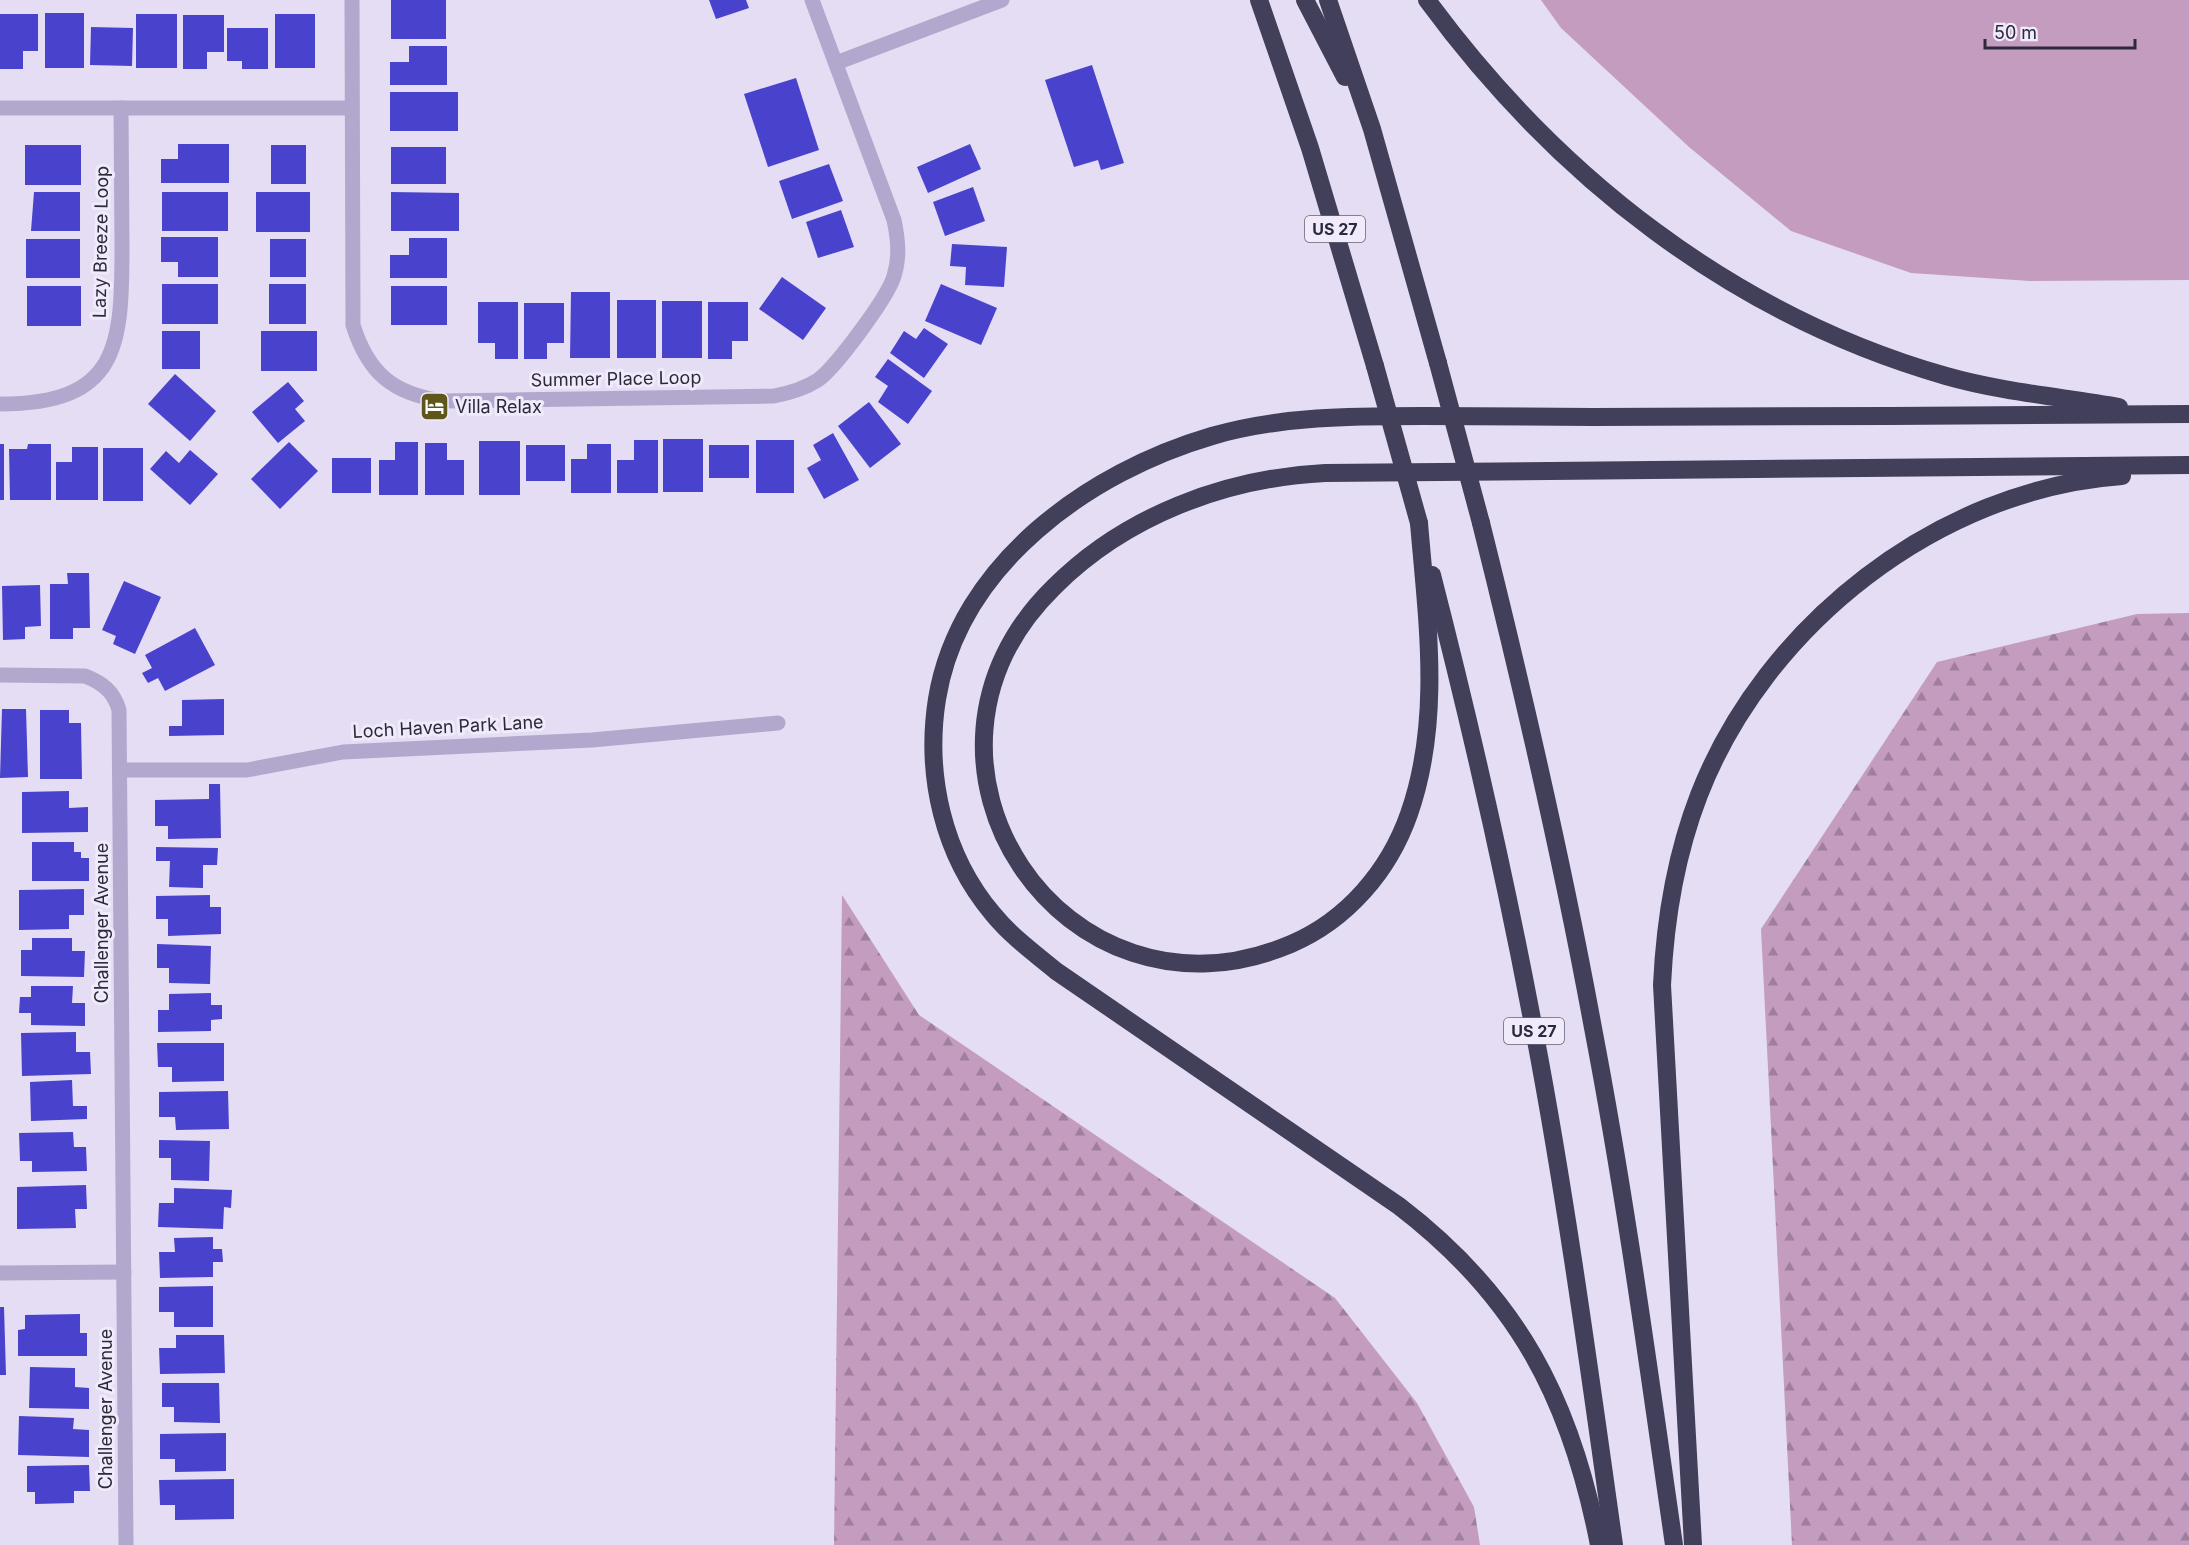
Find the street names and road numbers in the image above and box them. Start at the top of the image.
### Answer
street label: Lazy Breeze Loop [89,166,112,318]
road number: US 27 [1305,216,1365,242]
street label: Summer Place Loop [530,367,701,390]
street label: Loch Haven Park Lane [352,711,544,742]
street label: Challenger Avenue [91,843,112,1003]
road number: US 27 [1504,1018,1564,1044]
street label: Challenger Avenue [95,1329,116,1489]

